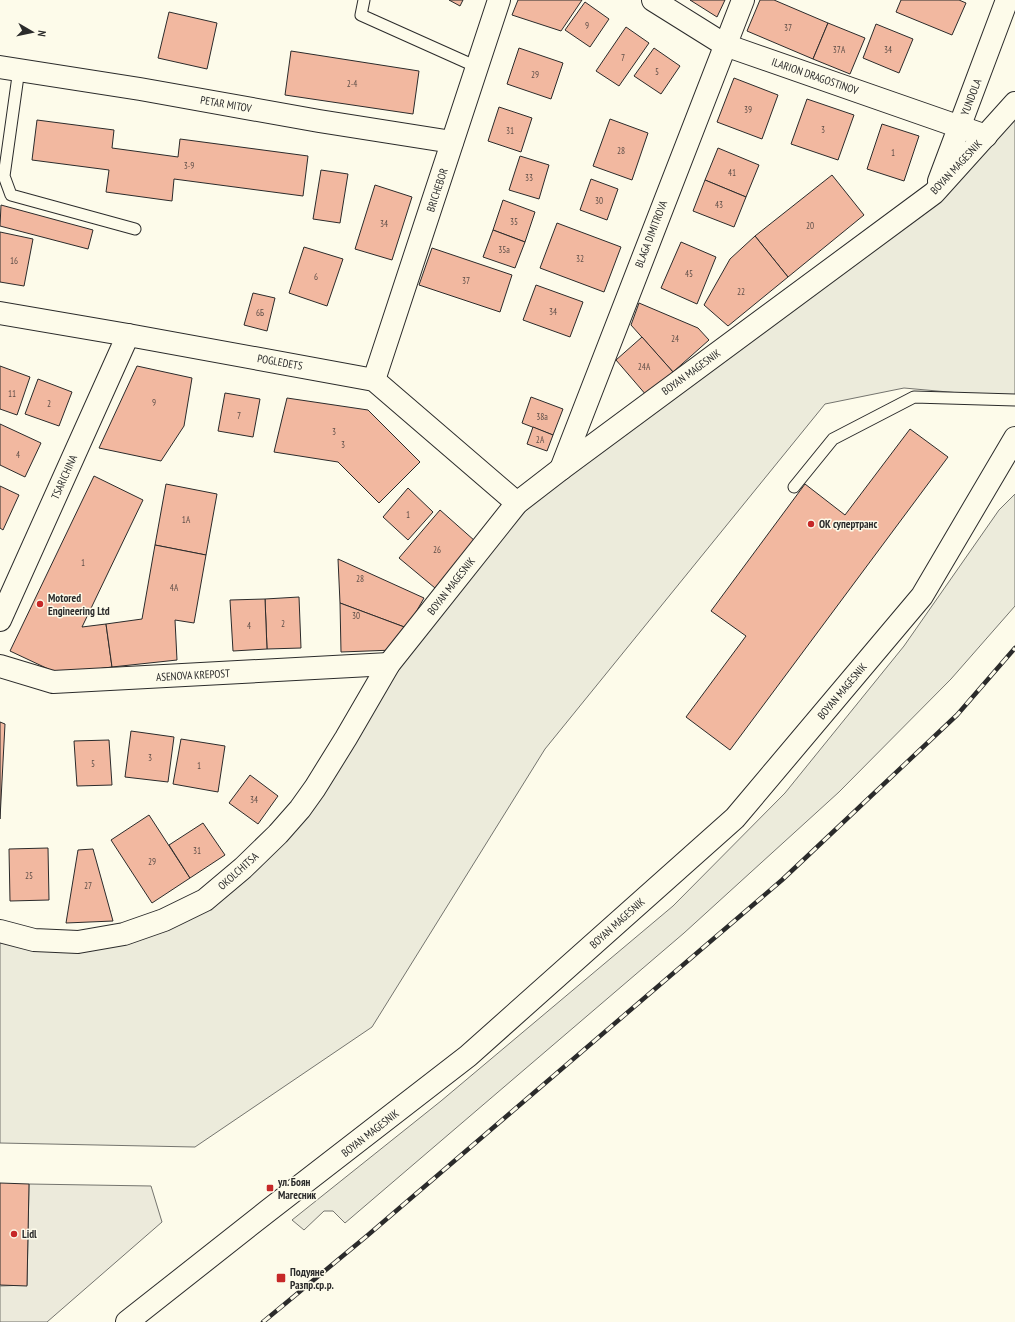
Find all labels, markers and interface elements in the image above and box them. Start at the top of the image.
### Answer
north arrow [12,12,52,52]
house number: 9 [585,20,589,31]
house number: 37 [784,22,792,33]
text: N [34,30,49,38]
house number: 37А [833,44,846,55]
house number: 34 [884,44,892,55]
house number: 7 [621,52,625,63]
street label: ILARION DRAGOSTINOV [770,55,861,98]
house number: 5 [655,66,659,77]
house number: 29 [531,69,539,80]
street label: YUNDOLA [958,76,985,117]
house number: 2-4 [347,78,357,89]
street label: PETAR MITOV [199,93,254,116]
house number: 39 [744,104,752,115]
house number: 3 [821,124,825,135]
house number: 31 [506,125,514,136]
street label: BOYAN MAGESNIK [927,136,985,197]
house number: 28 [617,145,625,156]
house number: 1 [891,147,895,158]
house number: 3-9 [184,160,194,171]
street label: BRICHEBOR [423,166,451,214]
house number: 41 [728,167,736,178]
house number: 33 [525,172,533,183]
house number: 30 [595,195,603,206]
street label: BLAGA DIMITROVA [632,198,671,270]
house number: 43 [715,199,723,210]
house number: 35 [510,216,518,227]
house number: 34 [380,218,388,229]
house number: 20 [806,220,814,231]
house number: 35a [498,244,510,255]
house number: 32 [576,253,584,264]
house number: 16 [10,255,18,266]
house number: 45 [685,268,693,279]
house number: 6 [314,271,318,282]
house number: 37 [462,275,470,286]
house number: 22 [737,286,745,297]
house number: 34 [549,306,557,317]
house number: 6Б [256,307,264,318]
house number: 24 [671,333,679,344]
street label: BOYAN MAGESNIK [659,346,724,398]
street label: POGLEDETS [256,351,304,373]
house number: 24А [638,361,651,372]
house number: 11 [8,388,16,399]
house number: 9 [152,397,156,408]
house number: 2 [47,398,51,409]
house number: 7 [237,410,241,421]
house number: 38a [536,411,548,422]
house number: 3 [332,426,336,437]
house number: 2А [536,434,545,445]
house number: 3 [341,439,345,450]
house number: 4 [16,449,20,460]
street label: TSARICHINA [48,452,80,501]
house number: 1 [406,509,410,520]
house number: 1А [182,514,191,525]
place label: ОК супертранс [819,517,877,531]
marker: ОК супертранс [806,519,816,529]
house number: 26 [433,544,441,555]
street label: BOYAN MAGESNIK [424,554,478,618]
house number: 1 [81,557,85,568]
house number: 28 [356,573,364,584]
house number: 4A [170,582,179,593]
place label: Motored Engineering Ltd [48,591,110,618]
marker: Motored Engineering Ltd [35,599,45,609]
house number: 30 [352,610,360,621]
house number: 2 [281,618,285,629]
house number: 4 [247,620,251,631]
street label: BOYAN MAGESNIK [814,659,870,722]
street label: ASENOVA KREPOST [156,666,230,684]
house number: 3 [148,752,152,763]
house number: 5 [91,758,95,769]
house number: 1 [197,760,201,771]
house number: 34 [250,794,258,805]
house number: 31 [193,845,201,856]
street label: OKOLCHITSA [215,849,262,893]
house number: 29 [148,856,156,867]
house number: 25 [25,870,33,881]
house number: 27 [84,880,92,891]
street label: BOYAN MAGESNIK [587,894,648,951]
street label: BOYAN MAGESNIK [338,1106,402,1160]
place label: ул. Боян Магесник [277,1175,317,1202]
marker: ул. Боян Магесник [265,1183,275,1193]
place label: Lidl [22,1227,37,1241]
marker: Lidl [9,1229,19,1239]
place label: Подуяне Разпр.ср.р. [290,1265,334,1292]
marker: Подуяне Разпр.ср.р. [275,1272,287,1284]

